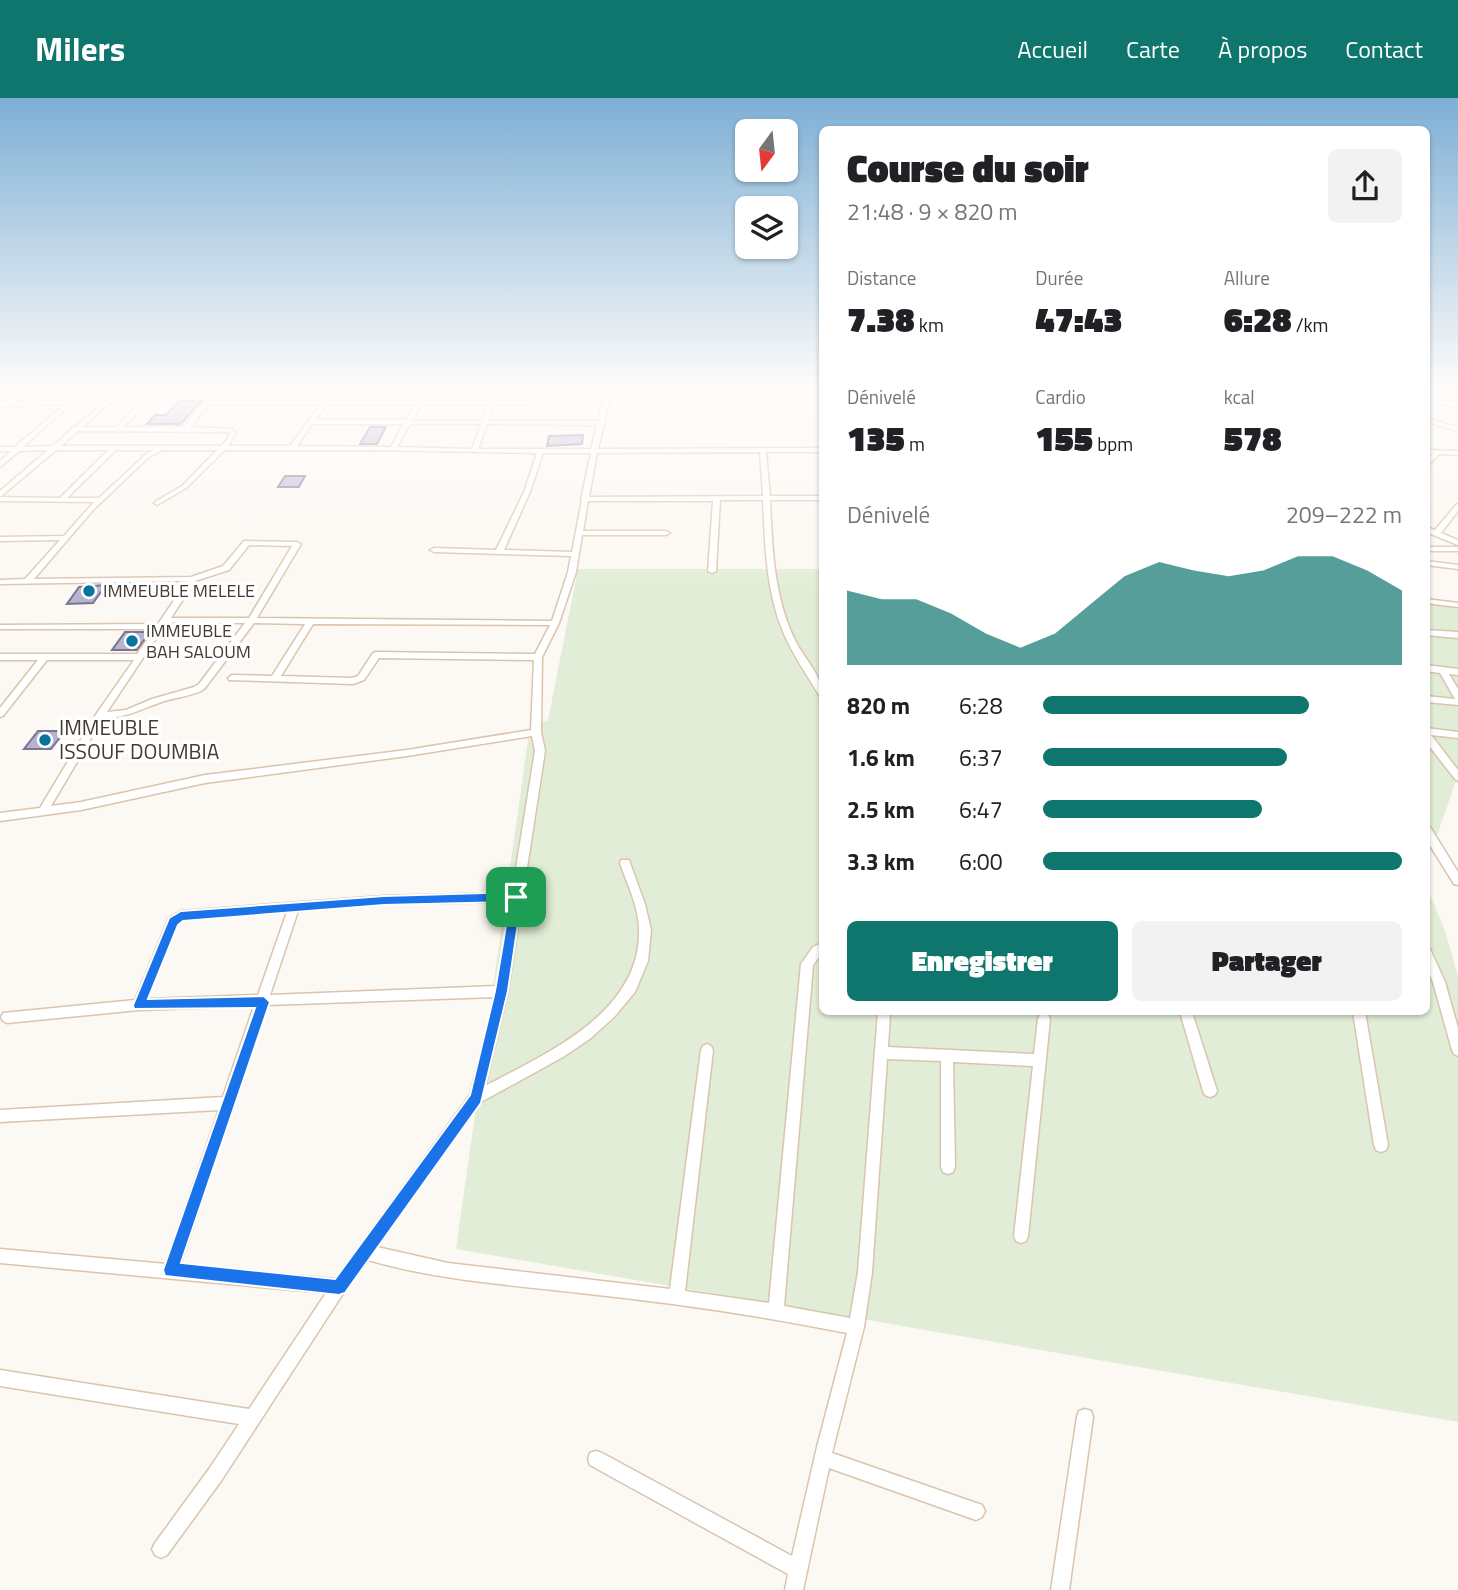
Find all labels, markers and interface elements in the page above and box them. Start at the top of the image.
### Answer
text: Milers [35,24,125,74]
text: Accueil [1017,31,1088,67]
text: Carte [1126,31,1180,67]
text: À propos [1218,31,1307,67]
text: Contact [1345,31,1423,67]
north arrow [735,119,798,182]
map controls [735,119,798,259]
text: Course du soir [847,139,1089,197]
button: share [1328,149,1402,223]
text: 21:48 · 9 × 820 m [847,194,1017,229]
button: layers [735,196,798,259]
text: Distance [847,263,916,292]
text: Durée [1035,263,1083,292]
text: Allure [1224,263,1270,292]
text: 7.38 [847,292,915,346]
text: 47:43 [1035,292,1122,346]
text: 6:28 [1224,292,1292,346]
text: km [915,310,944,339]
text: /km [1292,310,1329,339]
text: Dénivelé [847,382,916,411]
text: Cardio [1035,382,1086,411]
text: kcal [1224,382,1255,411]
text: 135 [847,411,905,465]
text: 155 [1035,411,1093,465]
text: 578 [1224,411,1281,465]
text: m [905,429,925,458]
text: bpm [1093,429,1133,458]
text: Dénivelé [847,497,930,532]
text: 209–222 m [1286,497,1402,532]
place label: IMMEUBLE MELELE [103,577,255,604]
marker: IMMEUBLE MELELE [81,583,97,599]
place label: IMMEUBLE BAH SALOUM [146,617,251,665]
marker: IMMEUBLE BAH SALOUM [124,633,140,649]
text: 820 m [847,688,910,723]
text: 6:28 [959,688,1003,723]
place label: IMMEUBLE ISSOUF DOUMBIA [59,711,220,767]
marker: IMMEUBLE ISSOUF DOUMBIA [37,732,53,748]
text: 1.6 km [847,740,915,775]
text: 6:37 [959,740,1003,775]
text: 2.5 km [847,792,915,827]
text: 6:47 [959,792,1003,827]
text: 3.3 km [847,844,915,879]
text: 6:00 [959,844,1003,879]
pin [486,867,546,927]
icon: arrive [497,878,535,916]
button: Enregistrer [847,921,1118,1001]
button: Partager [1132,921,1402,1001]

